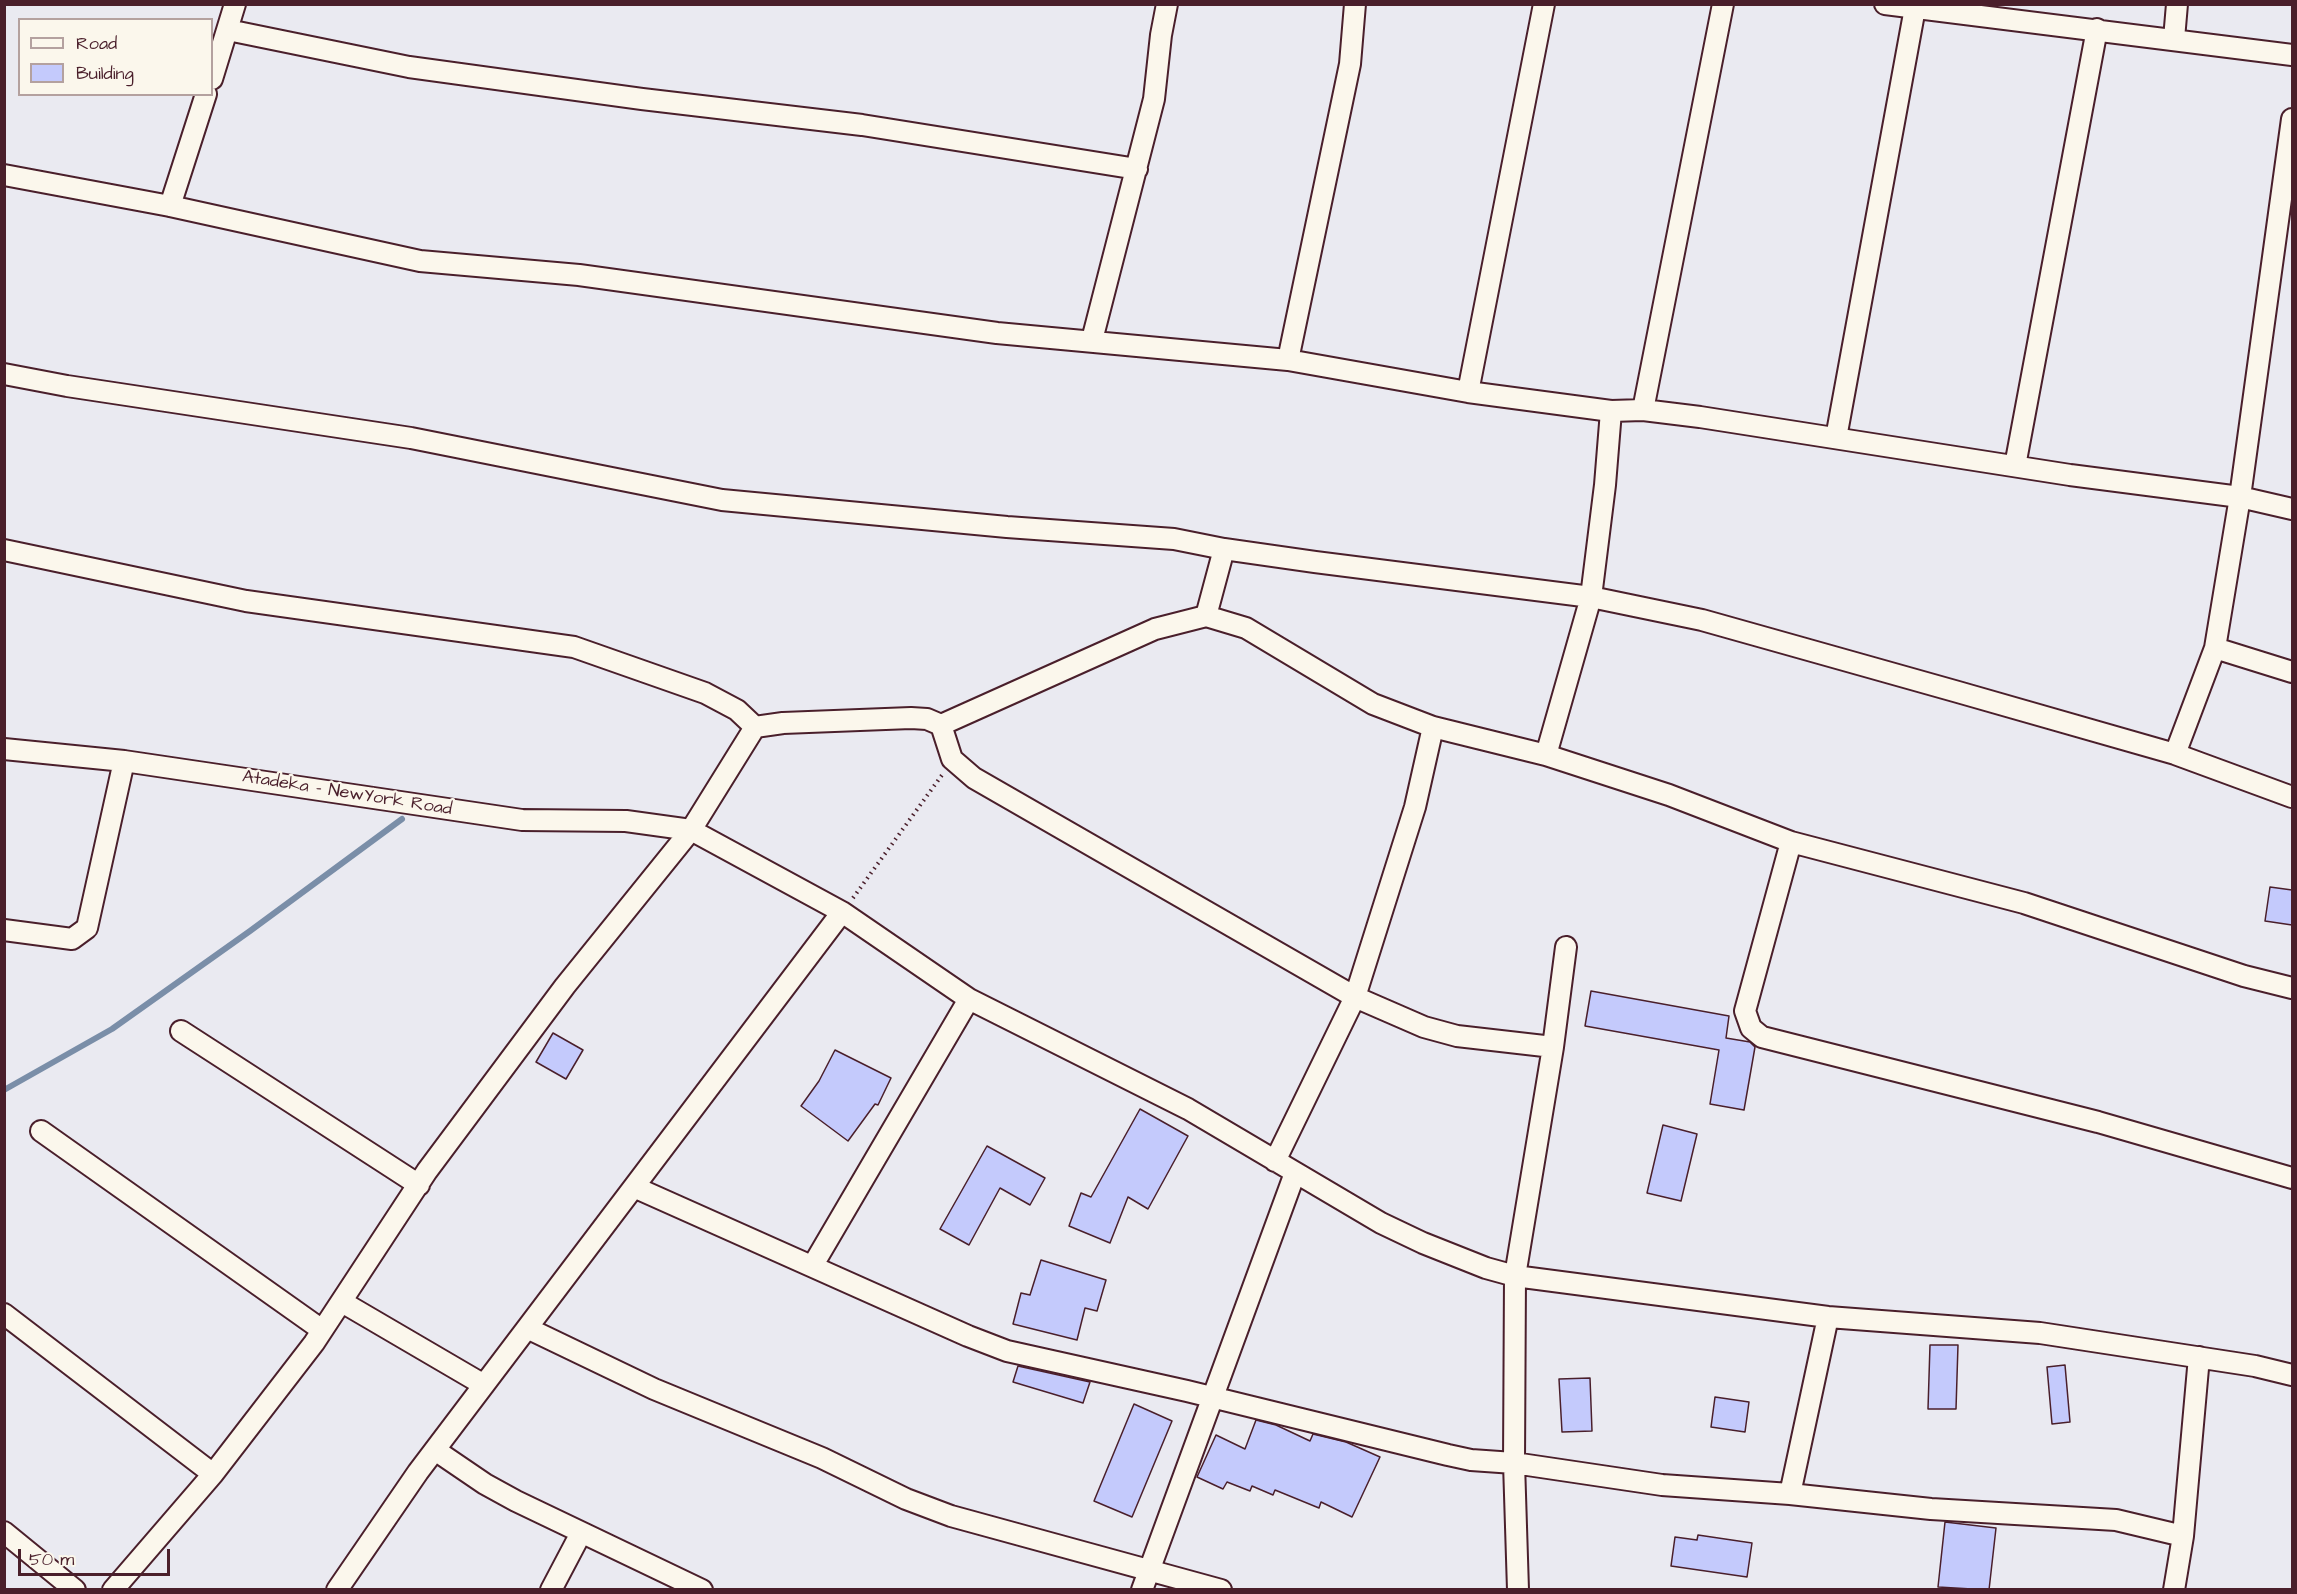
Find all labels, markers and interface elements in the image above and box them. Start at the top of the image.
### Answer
legend [18,18,213,96]
text: Road [76,31,117,56]
text: Building [76,61,134,86]
street label: Atadeka - NewYork Road [241,767,453,821]
scale bar [21,1537,172,1575]
text: 50 m [29,1547,74,1572]

